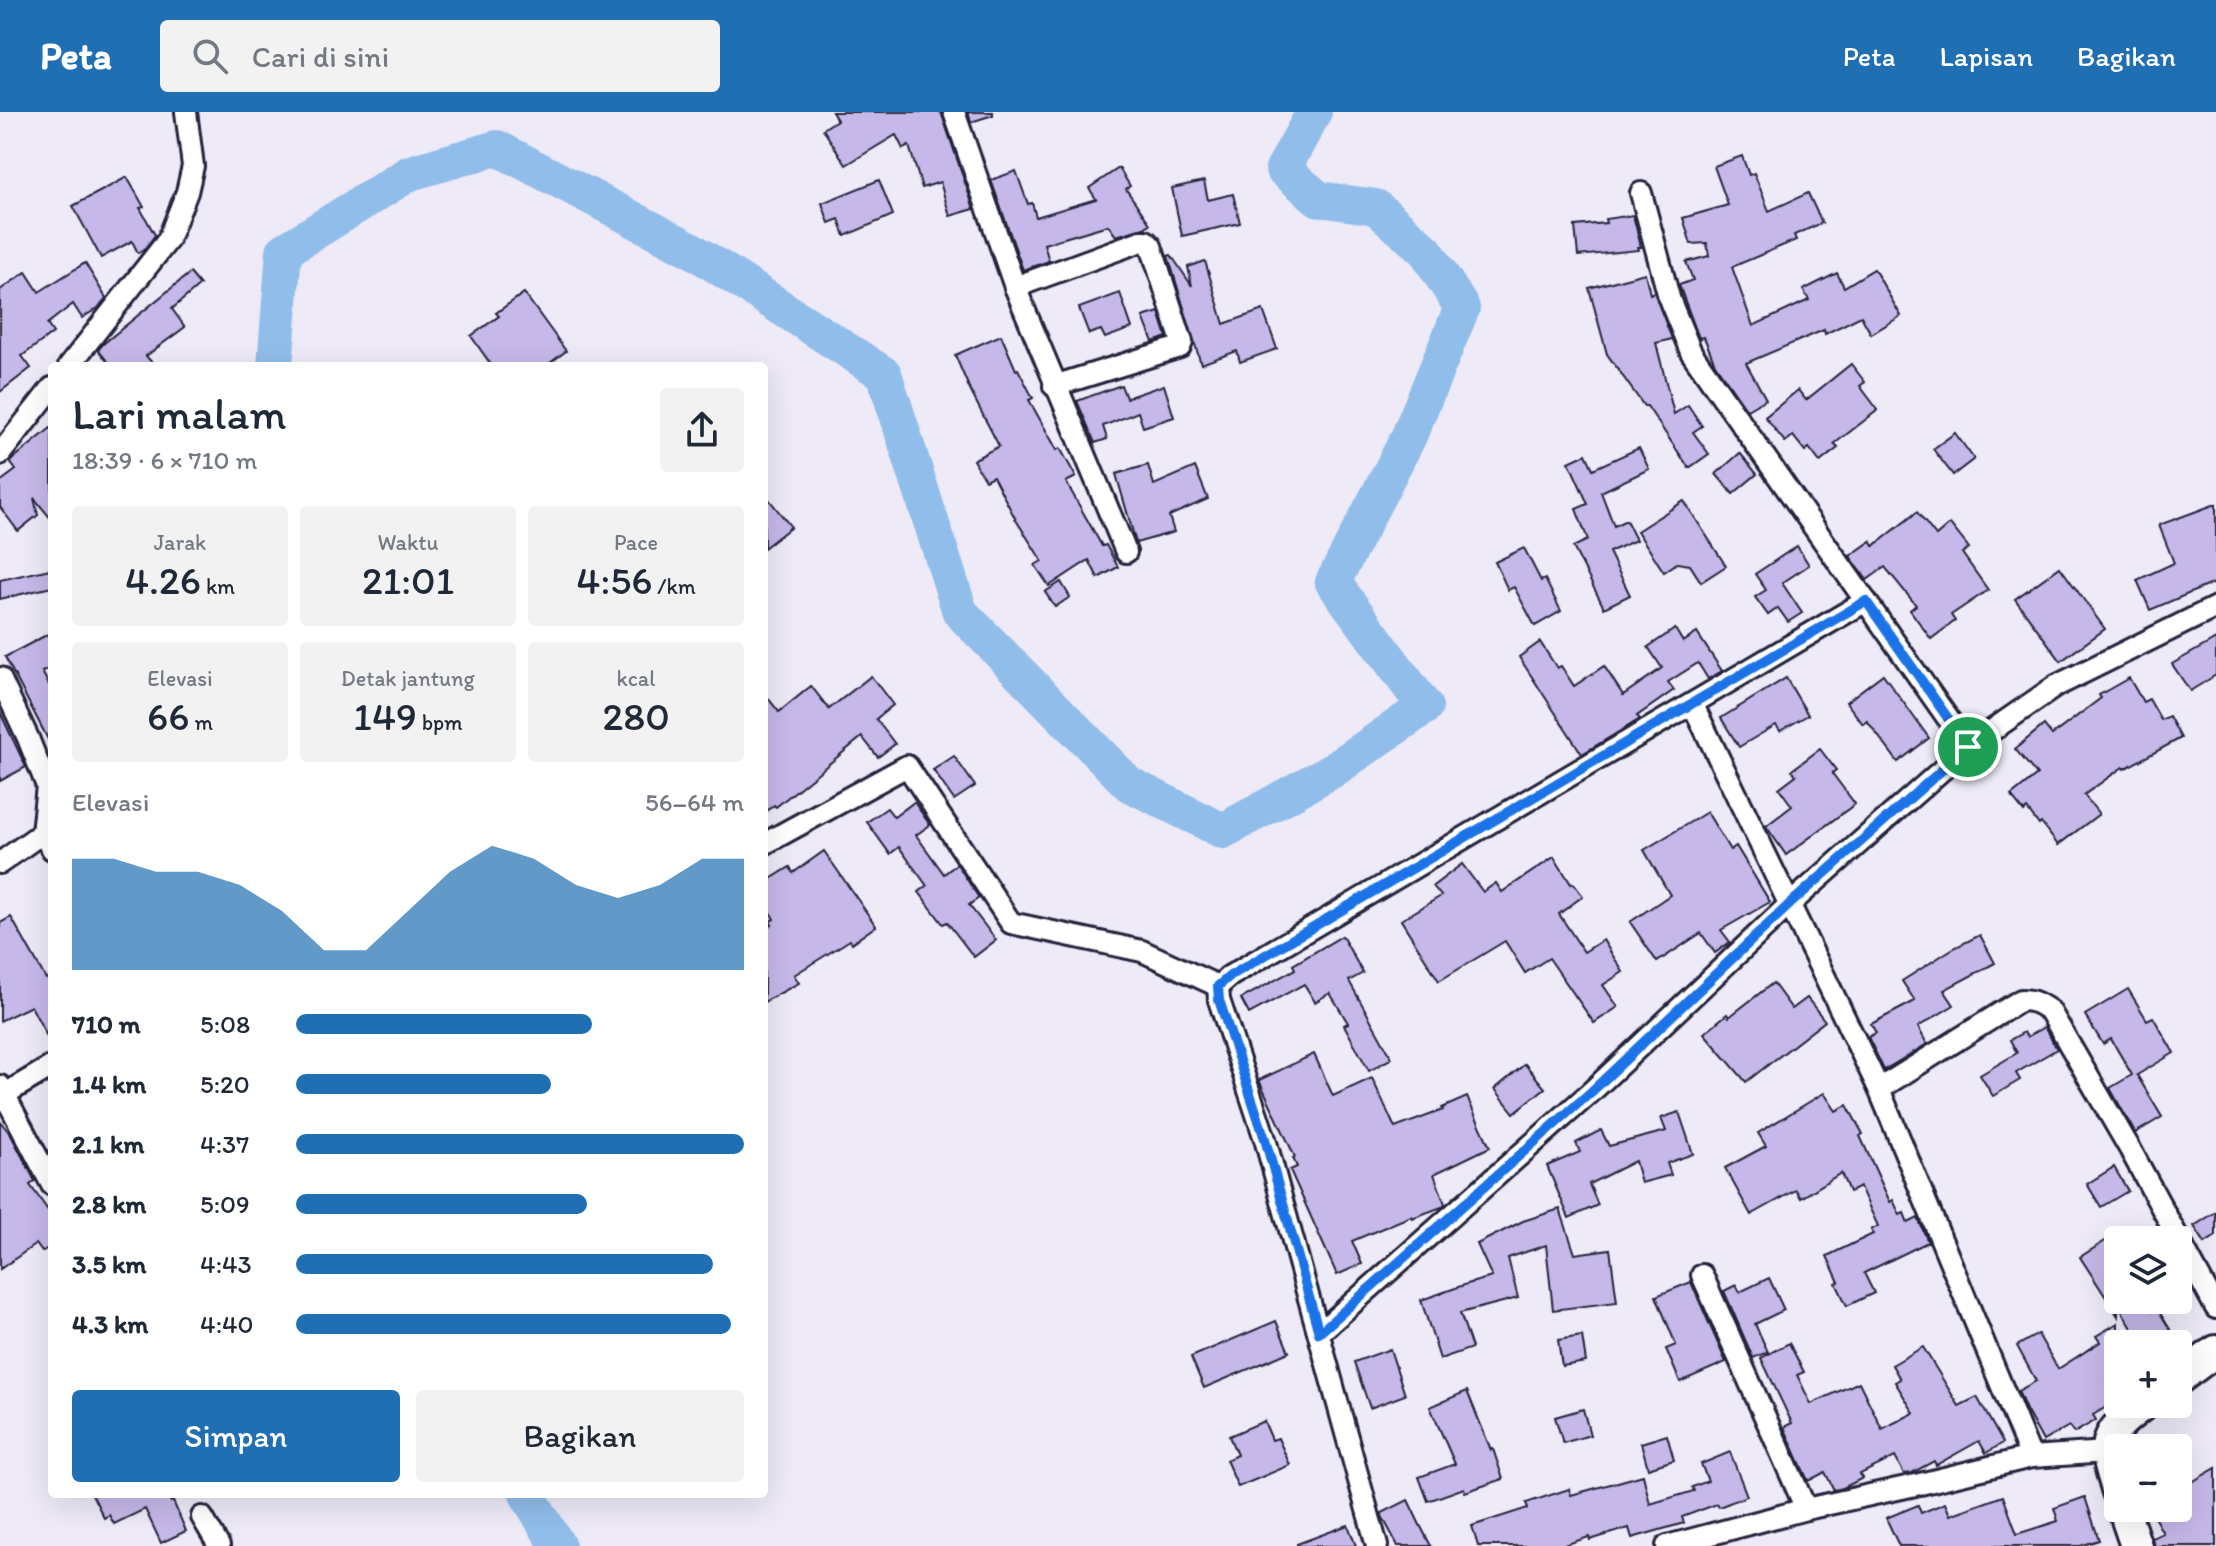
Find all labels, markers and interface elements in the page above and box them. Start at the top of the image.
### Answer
search box [160,20,720,92]
text: Peta [40,33,112,79]
icon: search [188,34,232,78]
text: Cari di sini [252,38,389,75]
text: Peta [1843,39,1896,73]
text: Lapisan [1940,39,2033,73]
text: Bagikan [2077,39,2176,73]
text: Lari malam [72,387,286,440]
button: share [660,388,744,472]
text: 18:39 · 6 × 710 m [72,444,257,476]
text: Jarak [154,529,206,556]
text: Waktu [377,529,439,556]
text: Pace [614,529,658,556]
text: 4.26 [125,556,201,604]
text: 21:01 [362,556,454,604]
text: 4:56 [576,556,652,604]
text: km [201,573,235,600]
text: /km [652,573,696,600]
text: Elevasi [147,665,213,692]
text: Detak jantung [341,665,475,692]
text: kcal [616,665,656,692]
text: 66 [147,692,189,740]
text: 149 [353,692,417,740]
text: 280 [602,692,670,740]
text: m [189,709,213,736]
text: bpm [417,709,463,736]
pin [1934,713,2002,781]
icon: arrive [1946,725,1990,769]
text: Elevasi [72,786,149,818]
text: 56–64 m [645,786,744,818]
text: 710 m [72,1008,141,1040]
text: 5:08 [200,1008,250,1040]
text: 1.4 km [72,1068,146,1100]
text: 5:20 [200,1068,250,1100]
text: 2.1 km [72,1128,144,1160]
text: 4:37 [200,1128,249,1160]
text: 2.8 km [72,1188,147,1220]
text: 5:09 [200,1188,250,1220]
map controls [2104,1226,2192,1522]
button: layers [2104,1226,2192,1314]
text: 3.5 km [72,1248,146,1280]
text: 4:43 [200,1248,252,1280]
text: 4.3 km [72,1308,148,1340]
text: 4:40 [200,1308,254,1340]
button: + [2104,1330,2192,1418]
button: Simpan [72,1390,400,1482]
button: Bagikan [416,1390,744,1482]
button: − [2104,1434,2192,1522]

